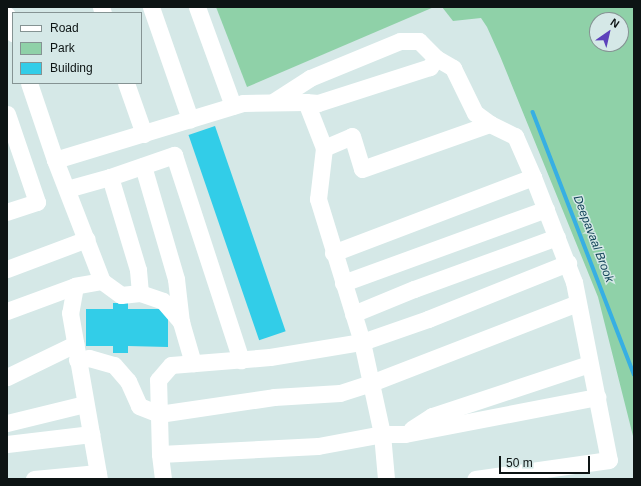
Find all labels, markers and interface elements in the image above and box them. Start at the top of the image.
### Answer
legend [12,12,142,84]
north arrow [589,12,629,52]
text: N [608,16,622,30]
text: Road [50,21,79,35]
text: Park [50,41,75,55]
text: Building [50,61,93,75]
water label: Deepavaal Brook [570,193,616,285]
scale bar [501,448,592,474]
text: 50 m [506,456,533,470]

